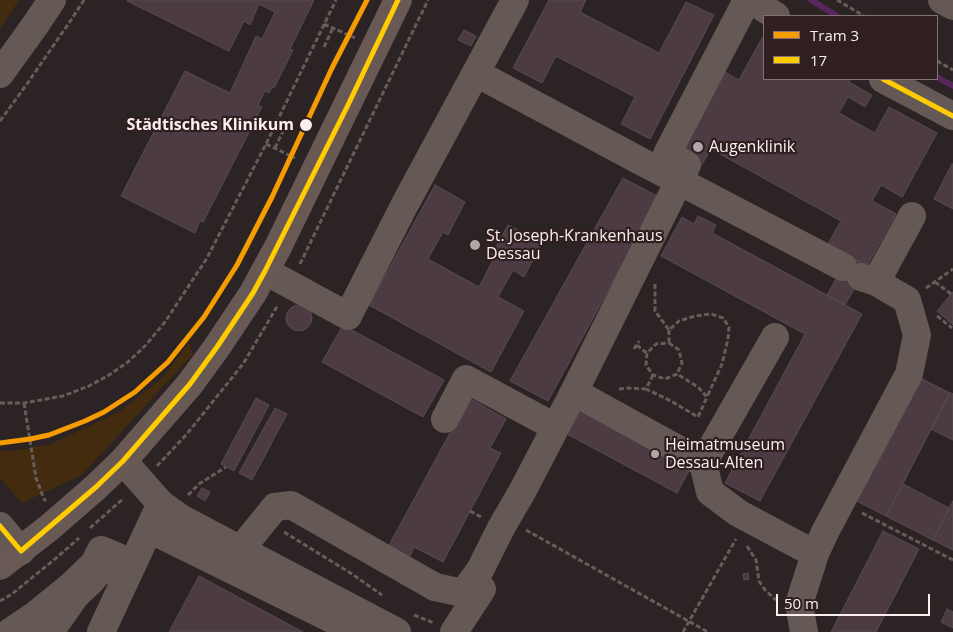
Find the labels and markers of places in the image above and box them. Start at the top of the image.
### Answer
place label: Städtisches Klinikum [126,115,294,135]
marker: Städtisches Klinikum [298,117,314,133]
place label: Augenklinik [709,137,795,157]
marker: Augenklinik [691,140,705,154]
place label: St. Joseph-Krankenhaus Dessau [486,226,662,264]
marker: St. Joseph-Krankenhaus Dessau [468,238,482,252]
place label: Heimatmuseum Dessau-Alten [665,435,785,473]
marker: Heimatmuseum Dessau-Alten [649,448,661,460]

